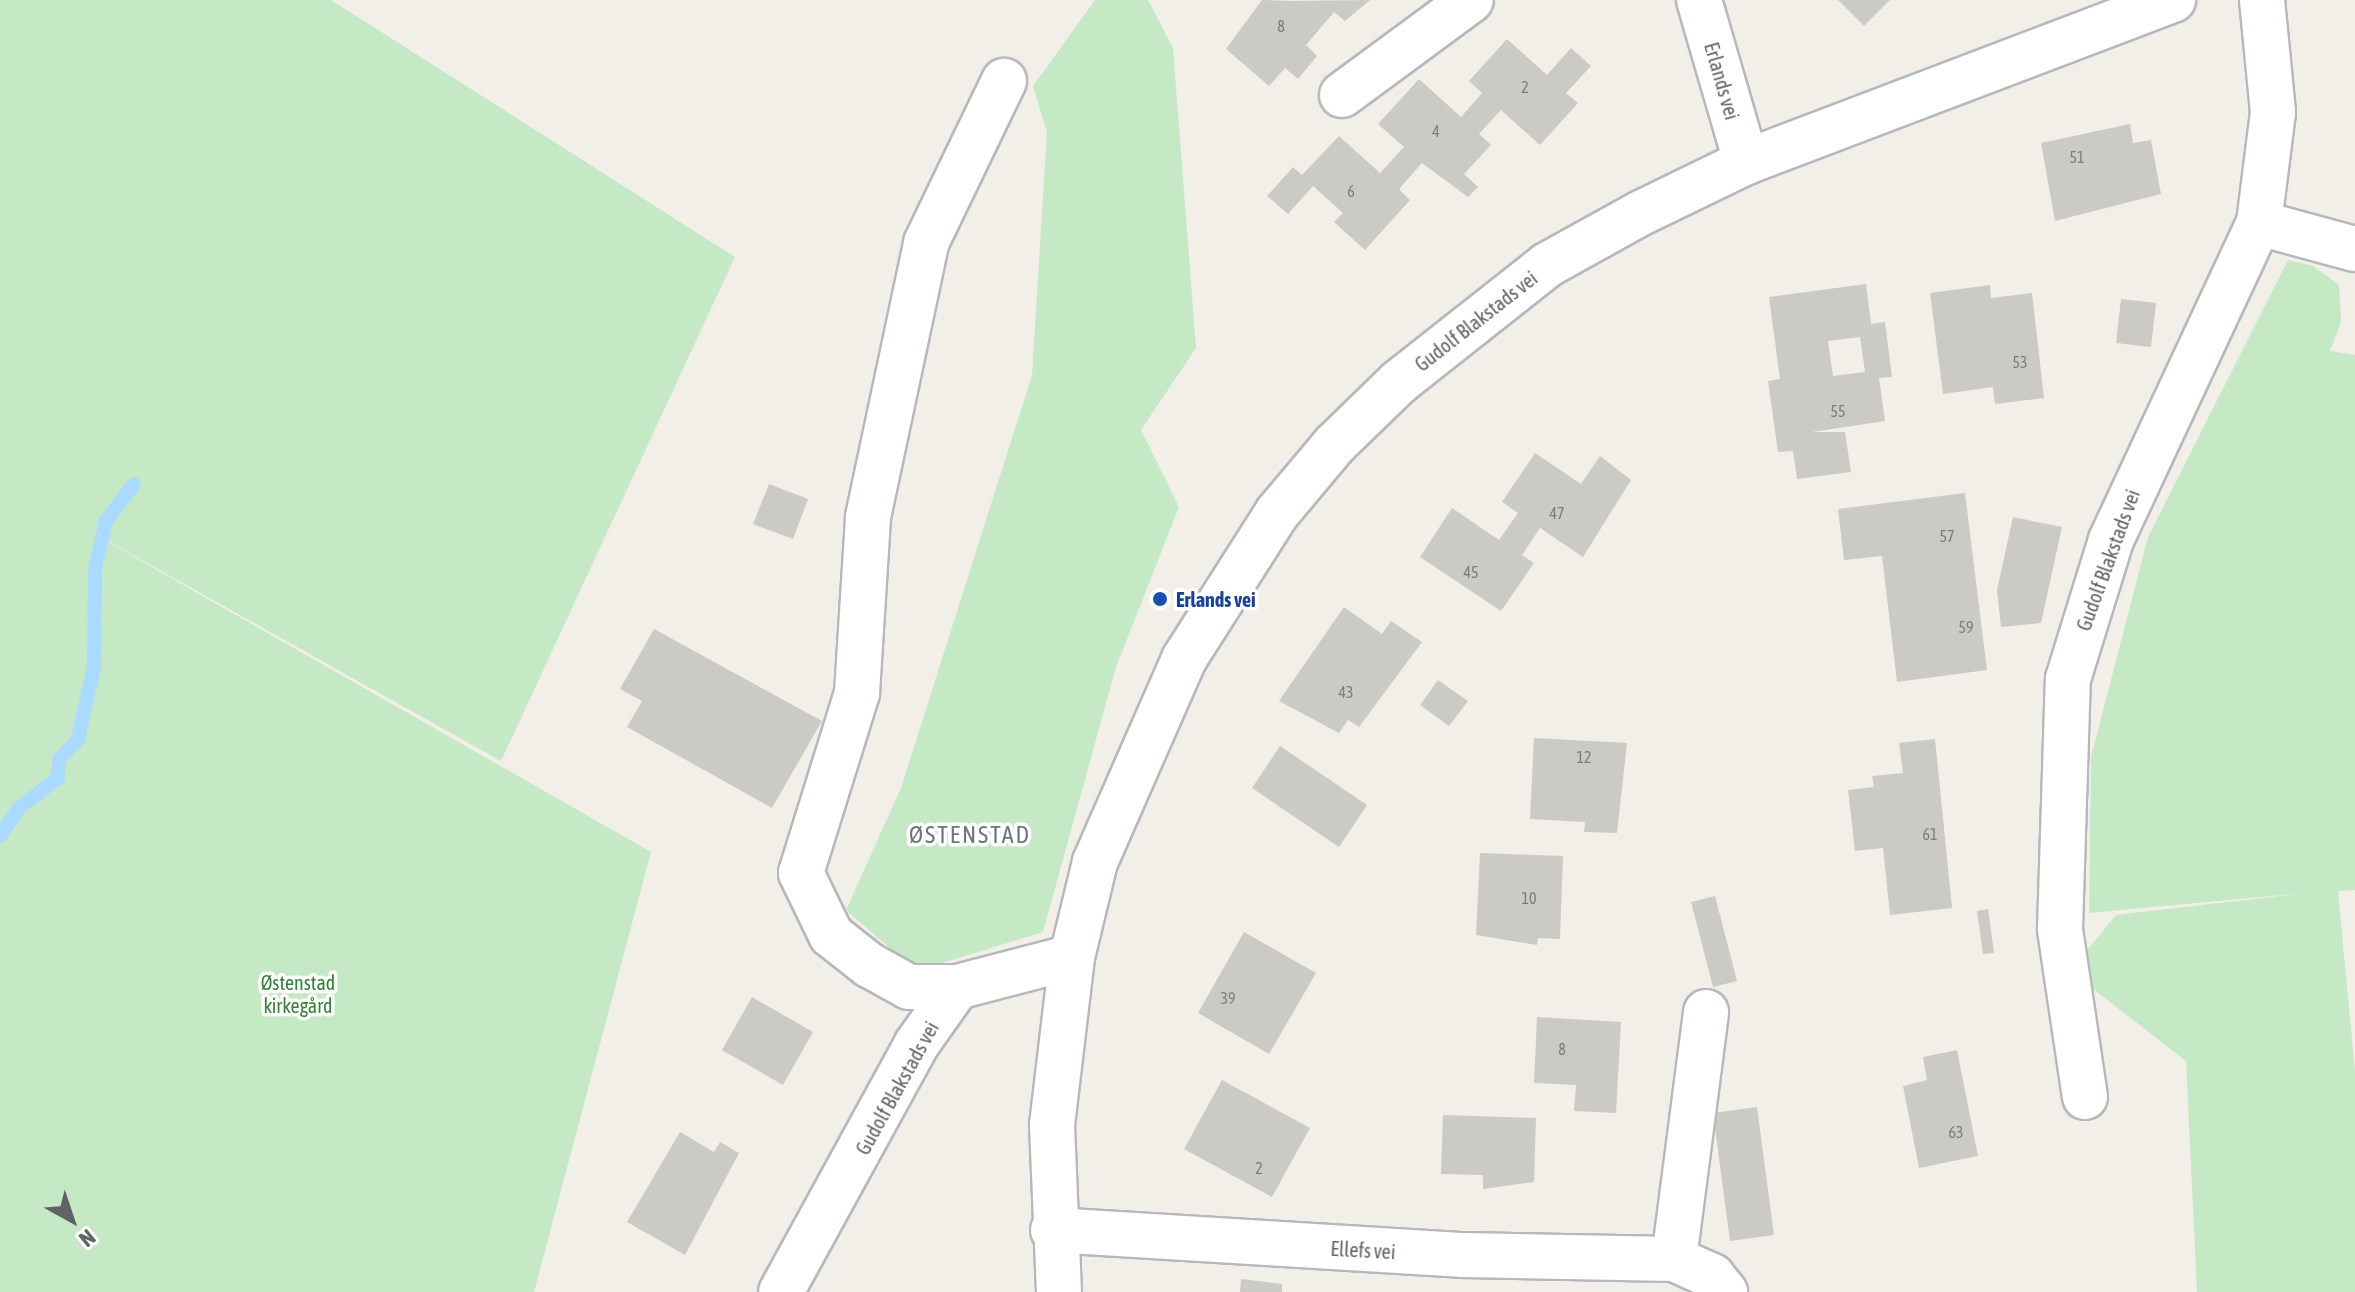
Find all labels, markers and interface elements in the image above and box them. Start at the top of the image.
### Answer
house number: 8 [1277,16,1285,36]
street label: Erlands vei [1699,39,1745,123]
house number: 2 [1521,77,1529,97]
house number: 4 [1432,121,1440,141]
house number: 51 [2069,147,2085,167]
house number: 6 [1347,181,1355,201]
street label: Gudolf Blakstads vei [1410,266,1542,376]
house number: 53 [2012,352,2028,372]
house number: 55 [1830,401,1846,421]
street label: Gudolf Blakstads vei [2071,486,2145,634]
house number: 47 [1549,503,1565,523]
house number: 57 [1939,526,1955,546]
house number: 45 [1463,562,1479,582]
place label: Erlands vei [1176,587,1256,611]
marker: Erlands vei [1151,590,1169,608]
house number: 59 [1958,617,1974,637]
house number: 43 [1338,682,1354,702]
house number: 12 [1576,747,1592,767]
district label: ØSTENSTAD [909,821,1031,849]
house number: 61 [1922,824,1938,844]
house number: 10 [1521,888,1537,908]
park label: Østenstad kirkegård [261,970,335,1017]
house number: 39 [1220,988,1236,1008]
street label: Gudolf Blakstads vei [850,1017,944,1159]
house number: 8 [1558,1039,1566,1059]
house number: 63 [1948,1122,1964,1142]
house number: 2 [1255,1158,1263,1178]
north arrow [32,1180,112,1260]
text: N [74,1224,101,1253]
street label: Ellefs vei [1330,1236,1396,1264]

